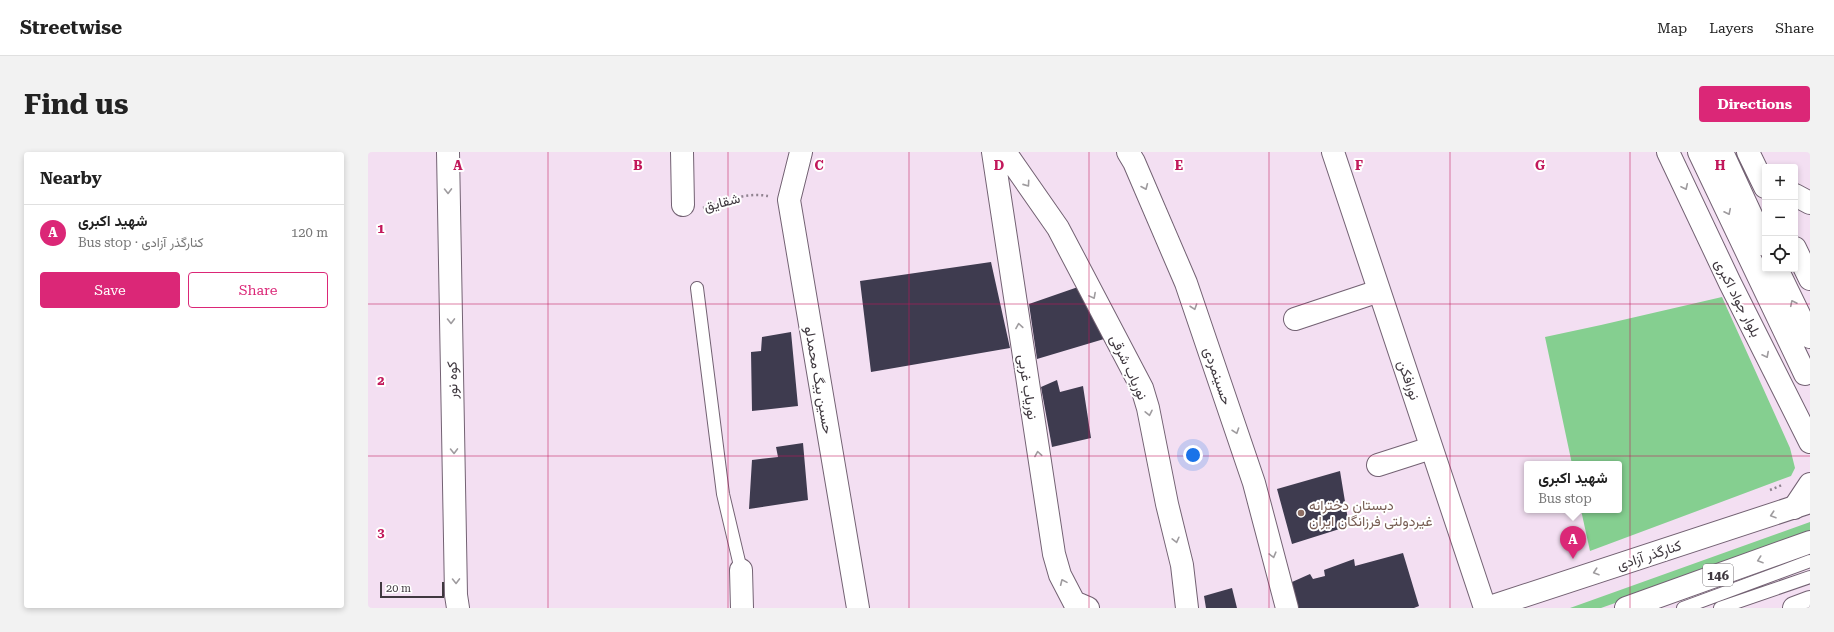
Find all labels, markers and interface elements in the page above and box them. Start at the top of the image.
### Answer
text: Streetwise [20,16,122,39]
text: Map [1657,20,1687,36]
text: Layers [1709,20,1753,36]
text: Share [1775,20,1814,36]
button: Directions [1699,86,1810,122]
text: Find us [24,88,128,121]
text: A [453,158,463,173]
text: B [633,158,643,173]
text: C [814,158,824,173]
text: D [994,158,1004,173]
text: E [1175,158,1183,173]
text: F [1355,158,1363,173]
text: G [1535,158,1545,173]
text: H [1715,158,1726,173]
map controls [1762,164,1798,272]
button: + [1762,164,1798,200]
text: Nearby [40,168,102,188]
one-way arrow [1022,180,1030,187]
one-way arrow [1140,183,1148,191]
one-way arrow [1680,183,1688,191]
one-way arrow [444,188,453,194]
street label: شقایق [702,190,742,215]
button: − [1762,200,1798,236]
one-way arrow [1723,208,1731,216]
text: شهید اکبری [78,212,147,230]
text: 1 [377,221,385,236]
text: A [48,225,58,240]
text: 120 m [291,225,328,240]
text: Bus stop · کنارگذر آزادی [78,235,204,250]
button: locate [1762,236,1798,272]
street label: بلوار جواد اکبری [1711,256,1764,340]
button: Save [40,272,180,308]
button: Share [188,272,328,308]
one-way arrow [1088,292,1096,299]
one-way arrow [1790,300,1798,307]
one-way arrow [1189,304,1198,311]
one-way arrow [447,318,455,324]
one-way arrow [1015,323,1024,329]
street label: حسین بیگ محمدلو [801,325,836,435]
street label: نوریاب شرقی [1106,332,1151,402]
street label: حسینمردی [1200,345,1235,407]
one-way arrow [1762,350,1769,358]
street label: نوریاب غربی [1014,353,1041,421]
street label: نورافکن [1394,358,1423,402]
street label: کوه نور [444,361,461,400]
text: 2 [377,373,385,388]
one-way arrow [1144,410,1152,416]
one-way arrow [1231,427,1240,434]
your location [1183,445,1203,465]
one-way arrow [449,448,458,454]
one-way arrow [1035,451,1043,457]
popup [1524,461,1622,513]
text: شهید اکبری [1538,469,1608,487]
text: Bus stop [1538,491,1592,506]
place label: دبستان دخترانه غیردولتی فرزانگان ايران [1309,497,1433,530]
marker: دبستان دخترانه غیردولتی فرزانگان ايران [1296,508,1306,518]
one-way arrow [1770,510,1777,518]
text: 3 [377,525,385,540]
pin: A [1560,526,1586,559]
one-way arrow [1171,536,1180,543]
street label: کنارگذر آزادی [1615,537,1684,574]
one-way arrow [1268,551,1277,558]
one-way arrow [1757,555,1764,564]
road number: 146 [1703,564,1733,586]
one-way arrow [1593,568,1600,576]
one-way arrow [452,578,460,584]
one-way arrow [1060,578,1068,585]
scale bar [380,580,444,599]
text: 20 m [386,582,411,595]

